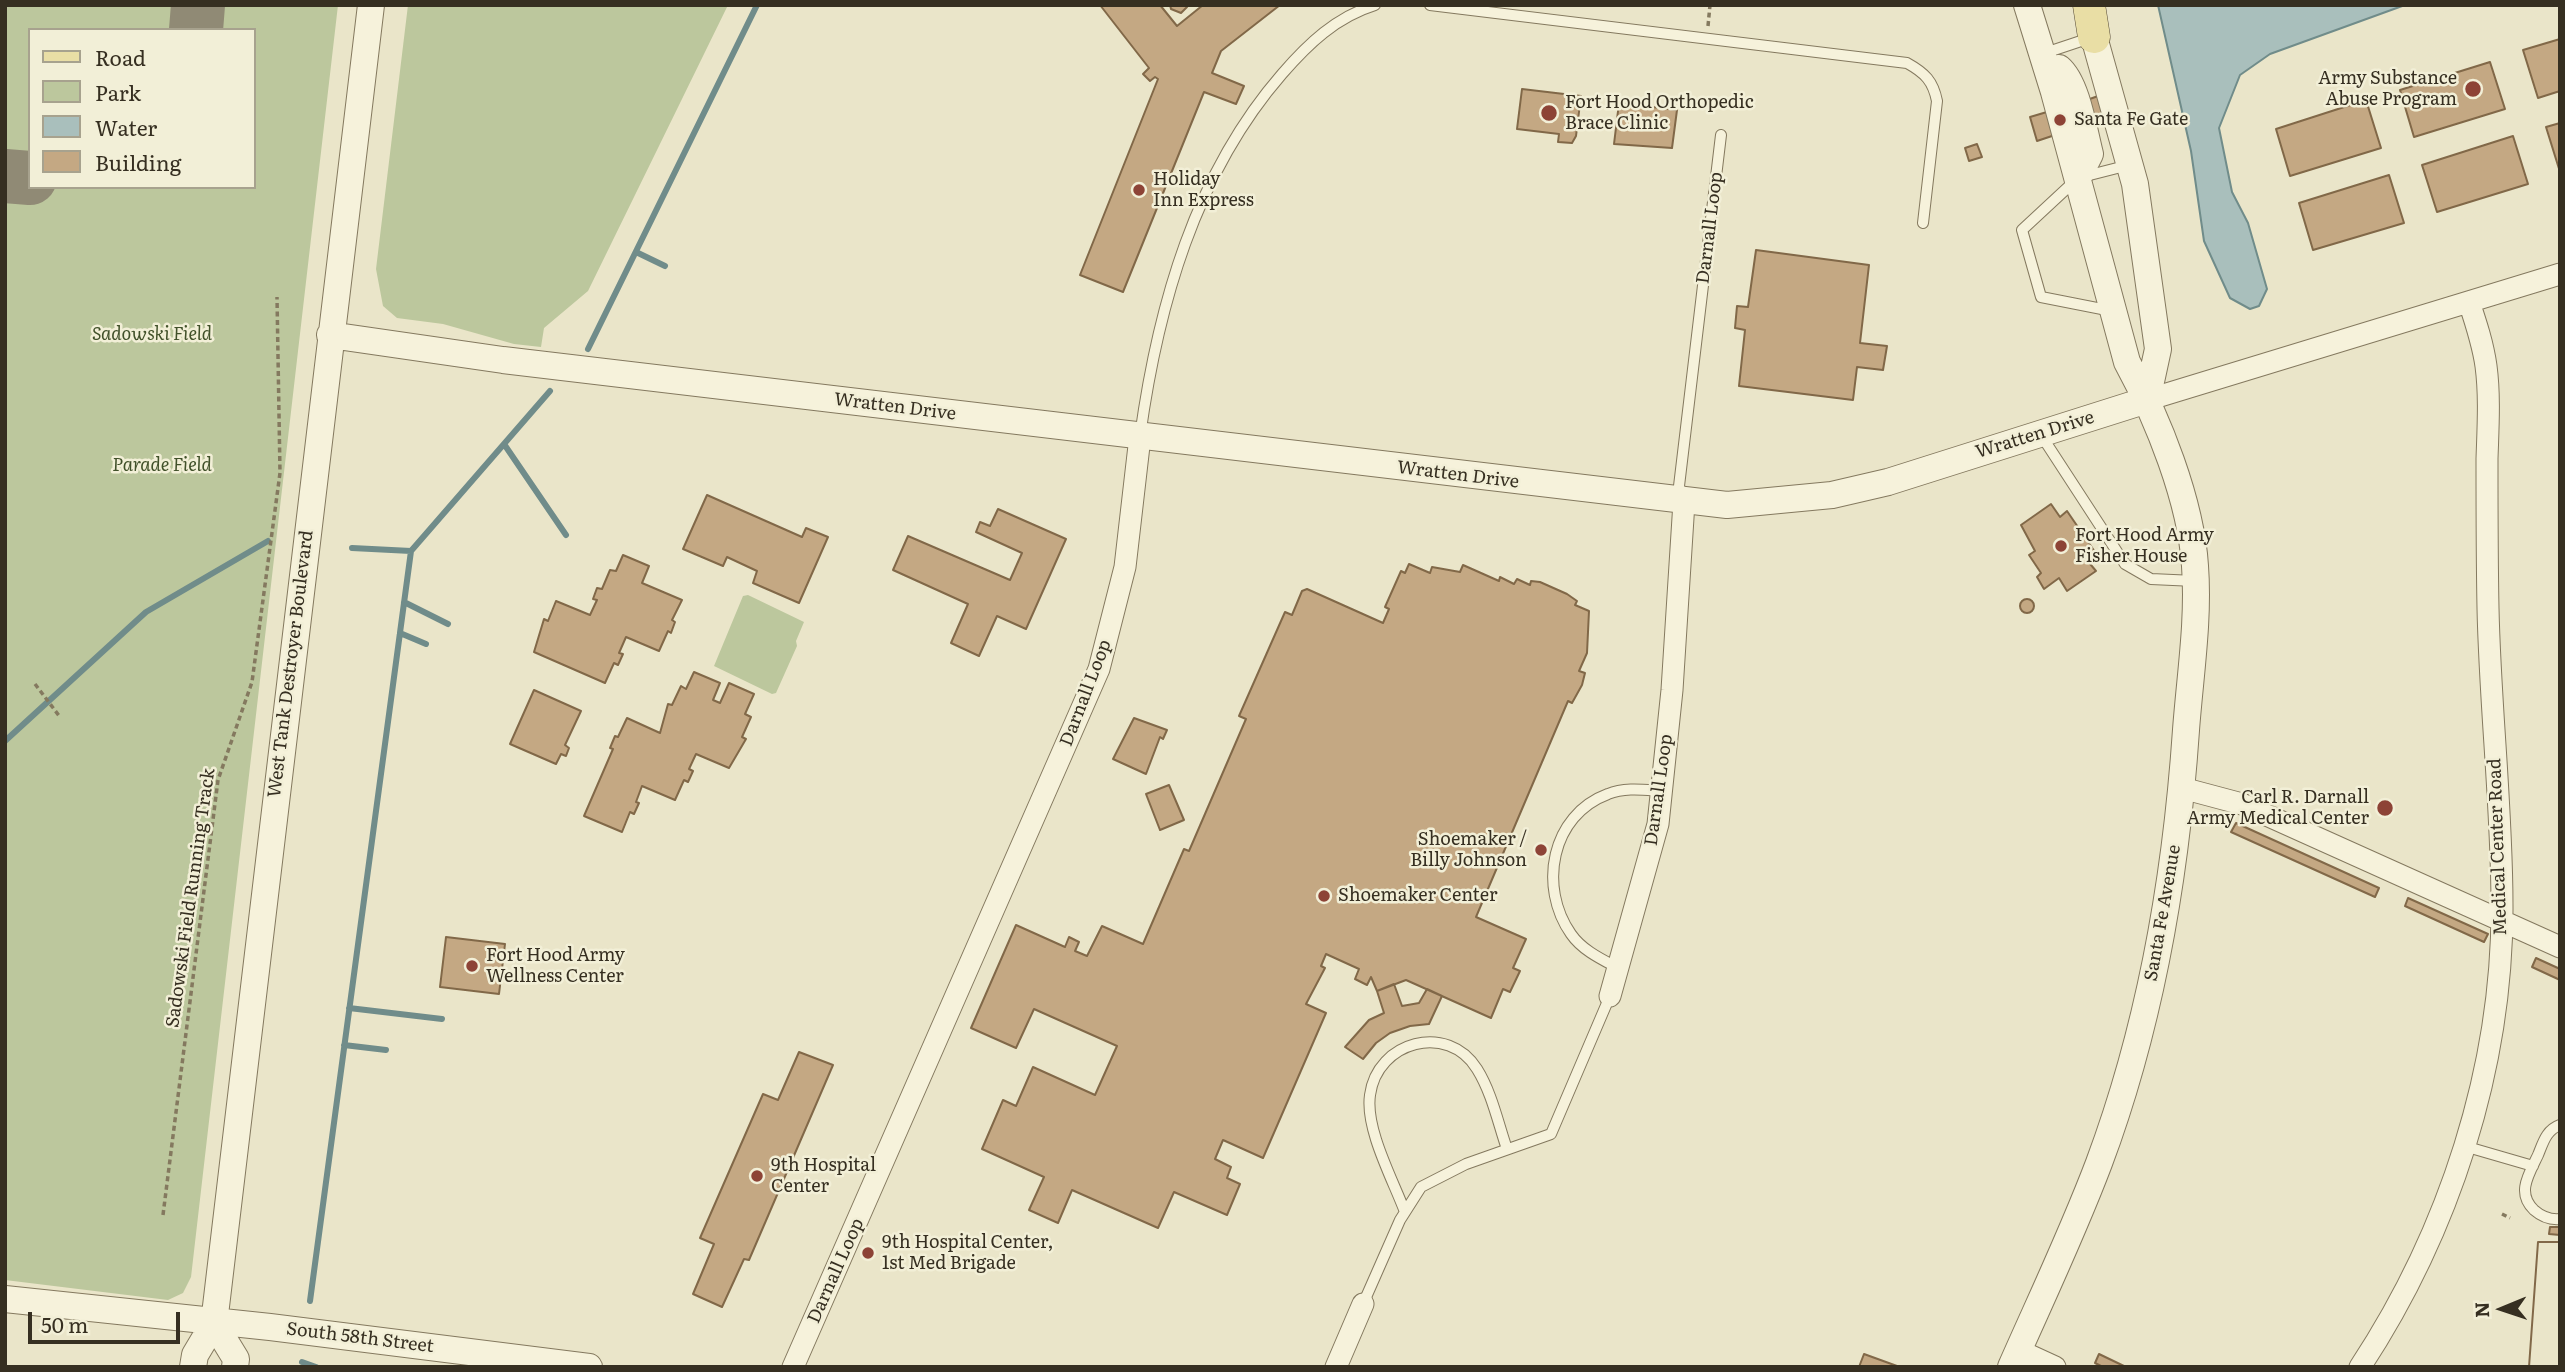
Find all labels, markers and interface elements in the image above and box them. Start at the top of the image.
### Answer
legend [28,28,256,189]
text: Road [95,41,146,72]
place label: Army Substance Abuse Program [2318,68,2457,110]
text: Park [95,76,141,107]
marker: Army Substance Abuse Program [2463,79,2483,99]
place label: Fort Hood Orthopedic Brace Clinic [1565,92,1754,134]
marker: Fort Hood Orthopedic Brace Clinic [1539,103,1559,123]
place label: Santa Fe Gate [2074,109,2188,131]
text: Water [95,111,157,142]
marker: Santa Fe Gate [2052,112,2068,128]
text: Building [95,146,181,177]
place label: Holiday Inn Express [1153,169,1254,212]
street label: Darnall Loop [1692,171,1728,285]
marker: Holiday Inn Express [1131,182,1147,198]
park label: Sadowski Field [92,324,212,346]
street label: Wratten Drive [833,389,957,425]
street label: Wratten Drive [1973,407,2097,463]
park label: Parade Field [112,455,212,477]
street label: Wratten Drive [1396,457,1520,493]
place label: Fort Hood Army Fisher House [2075,525,2214,568]
street label: West Tank Destroyer Boulevard [264,529,318,799]
marker: Fort Hood Army Fisher House [2053,538,2069,554]
street label: Darnall Loop [1056,637,1116,749]
street label: Darnall Loop [1640,733,1678,847]
street label: Medical Center Road [2484,758,2512,936]
street label: Sadowski Field Running Track [162,767,220,1029]
place label: Carl R. Darnall Army Medical Center [2187,787,2369,830]
marker: Carl R. Darnall Army Medical Center [2375,798,2395,818]
place label: Shoemaker / Billy Johnson [1410,829,1527,872]
marker: Shoemaker / Billy Johnson [1533,842,1549,858]
street label: Santa Fe Avenue [2140,843,2186,983]
place label: Shoemaker Center [1338,885,1497,907]
marker: Shoemaker Center [1316,888,1332,904]
place label: Fort Hood Army Wellness Center [486,945,625,988]
marker: Fort Hood Army Wellness Center [464,958,480,974]
place label: 9th Hospital Center [771,1155,876,1198]
marker: 9th Hospital Center [749,1168,765,1184]
street label: Darnall Loop [803,1215,869,1327]
place label: 9th Hospital Center, 1st Med Brigade [882,1232,1054,1274]
marker: 9th Hospital Center, 1st Med Brigade [860,1245,876,1261]
north arrow [2467,1274,2537,1344]
scale bar [32,1298,184,1342]
text: N [2467,1301,2495,1318]
text: 50 m [41,1308,88,1339]
street label: South 58th Street [285,1318,435,1358]

